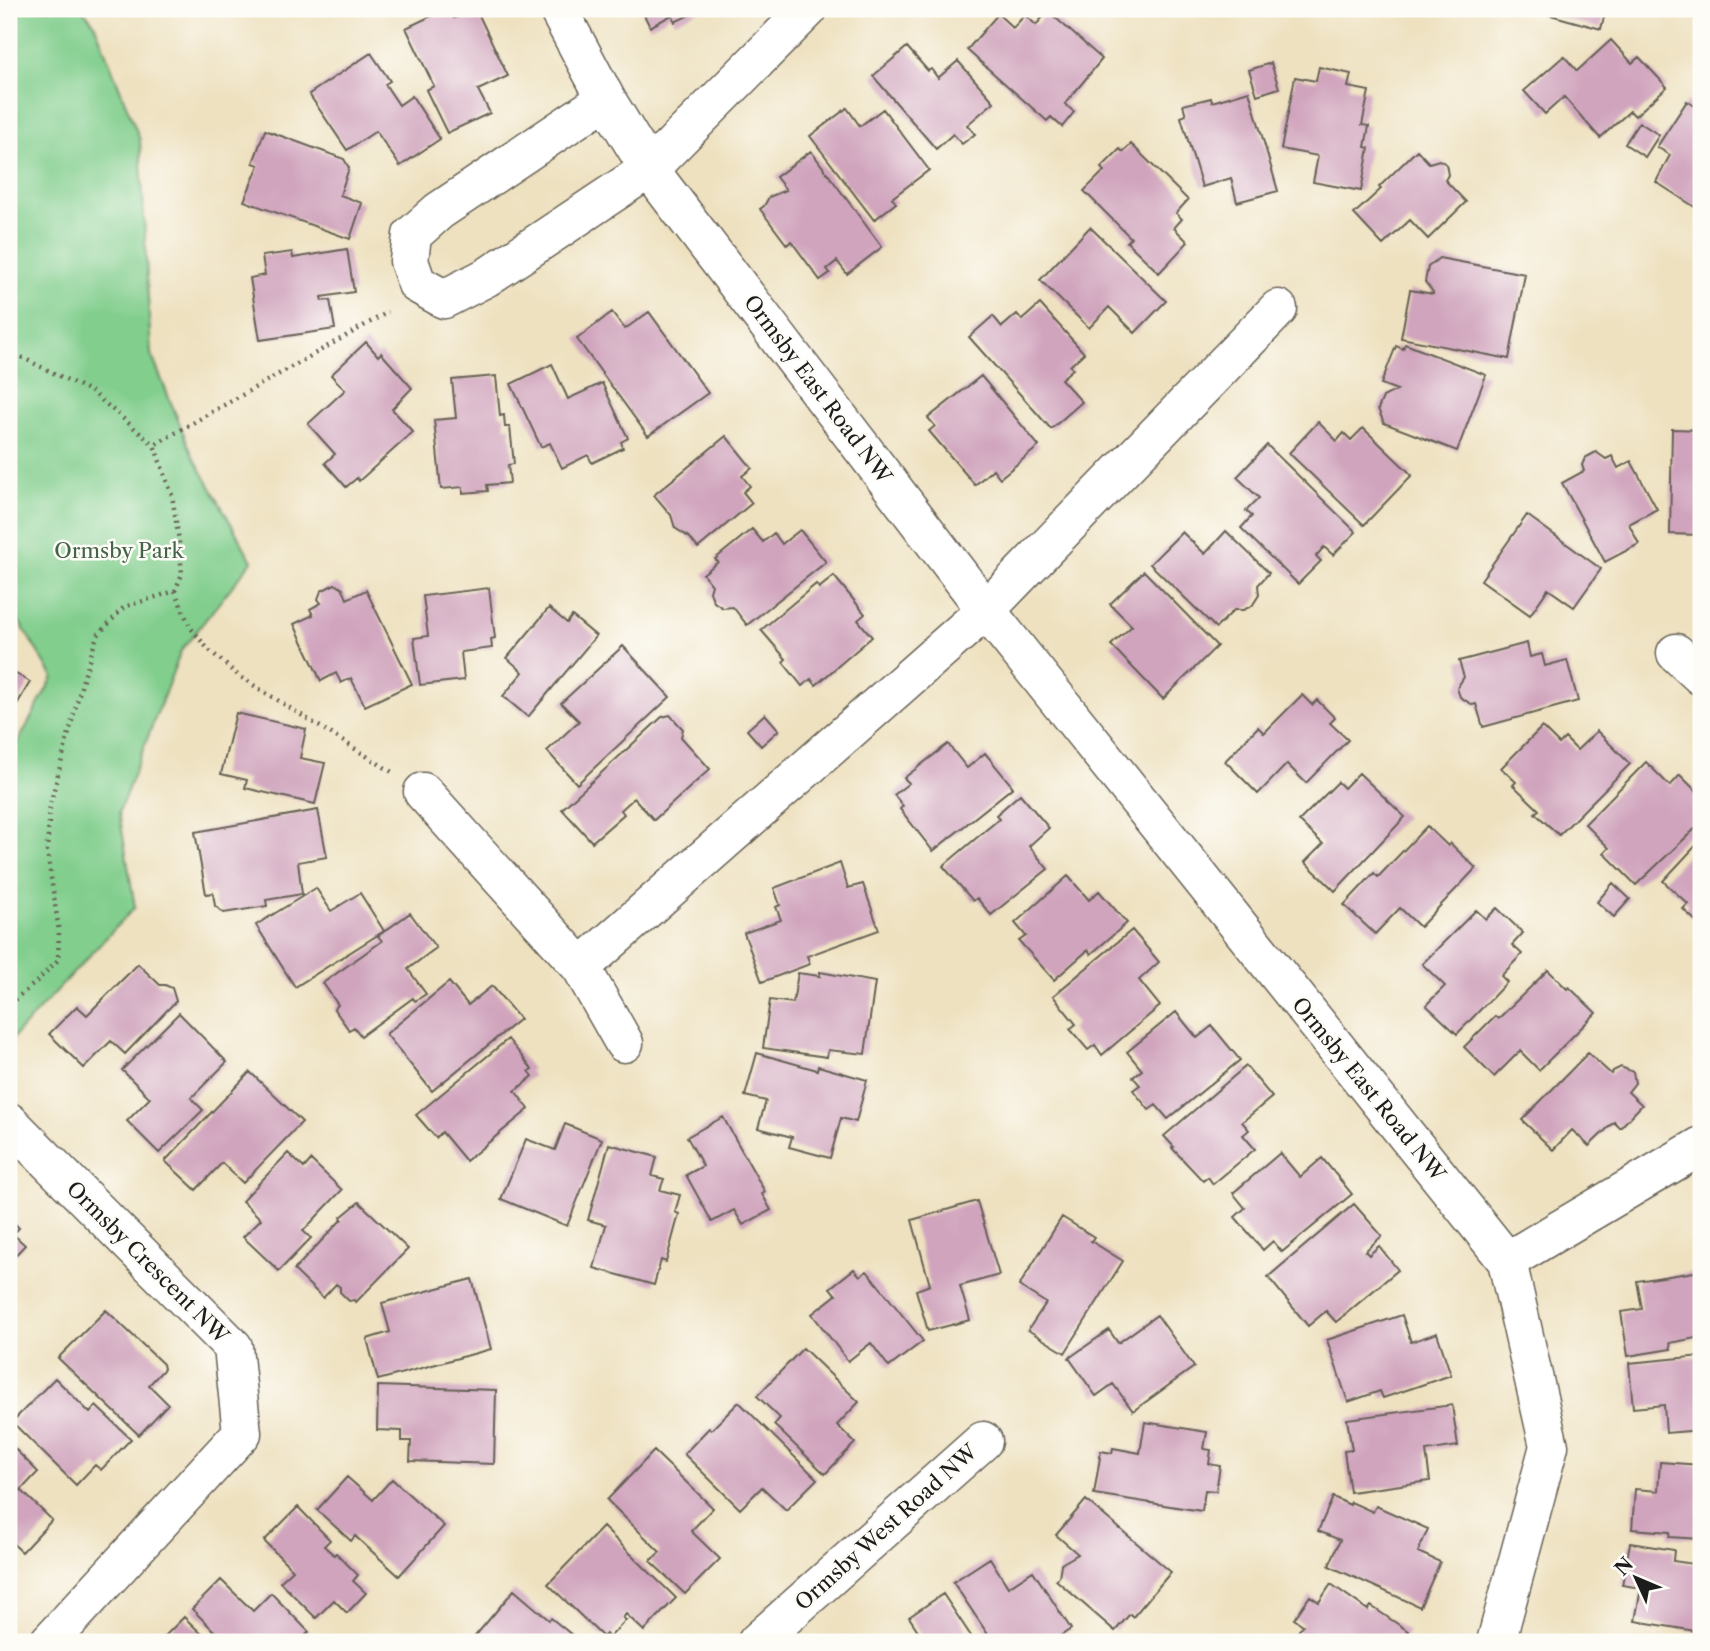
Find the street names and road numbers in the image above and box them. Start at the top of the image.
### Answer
street label: Ormsby East Road NW [739,290,898,489]
street label: Ormsby East Road NW [1287,992,1451,1187]
street label: Ormsby Crescent NW [62,1176,235,1349]
street label: Ormsby West Road NW [790,1438,983,1615]

